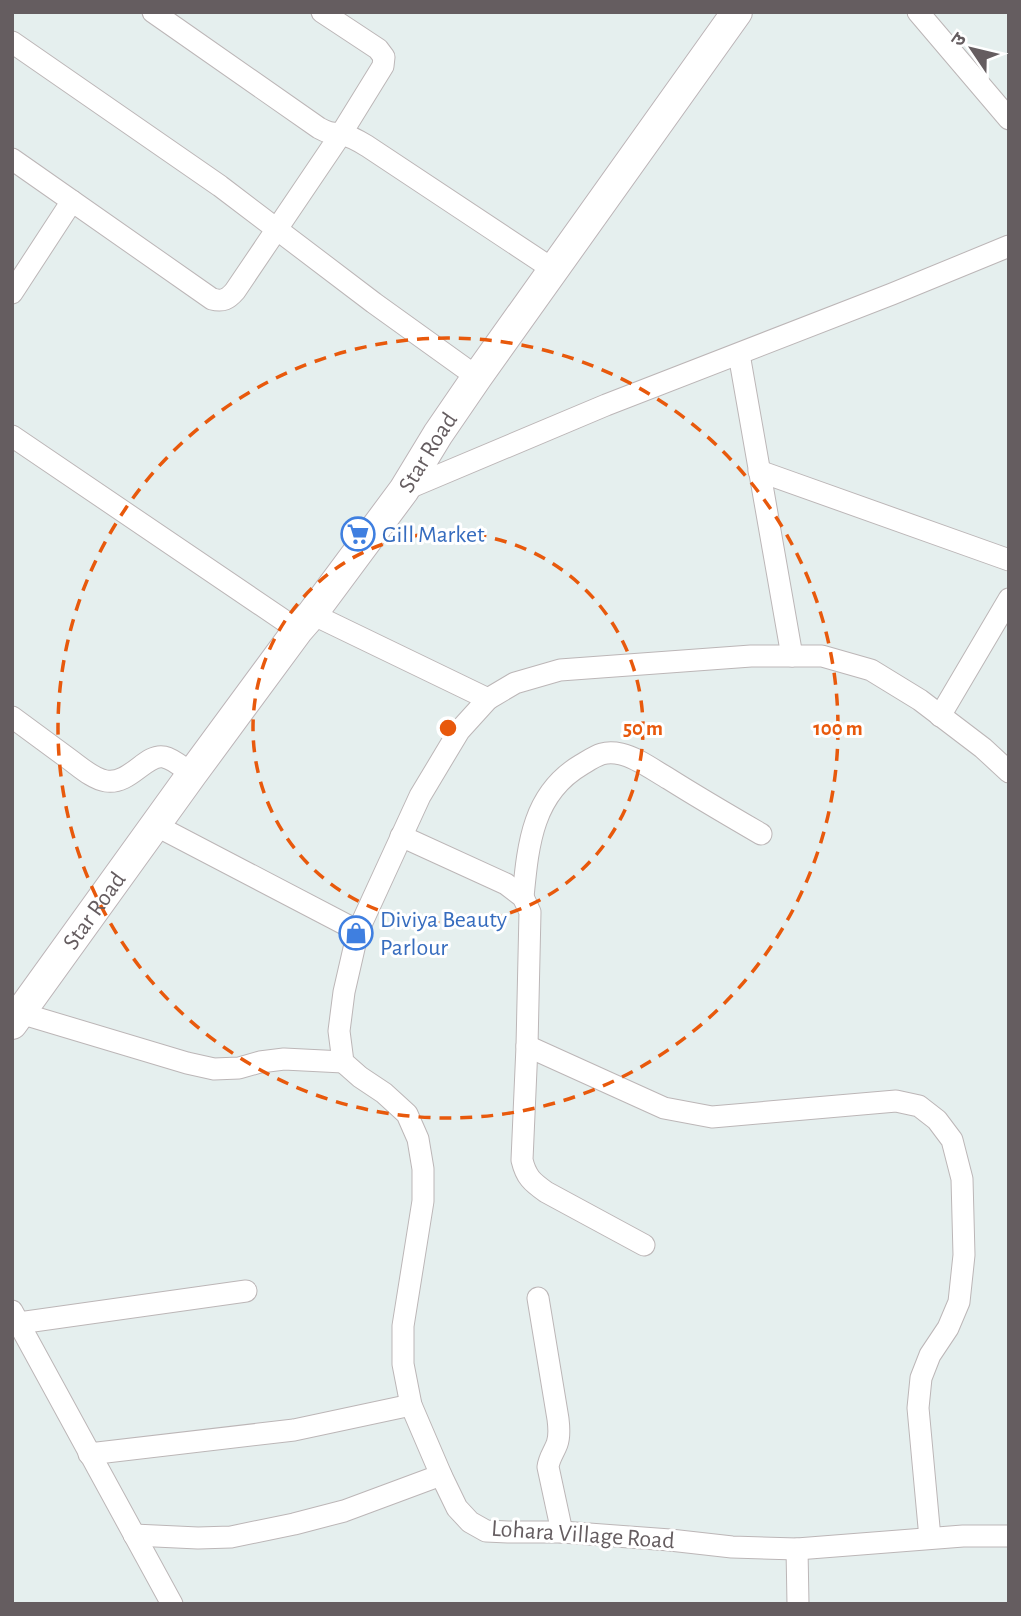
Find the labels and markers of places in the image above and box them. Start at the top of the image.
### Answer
supermarket icon: Gill Market [339,515,377,553]
place label: Gill Market [382,523,485,547]
centre of rings [436,716,460,740]
place label: Diviya Beauty Parlour [380,908,507,960]
shop icon: Diviya Beauty Parlour [337,914,375,952]

